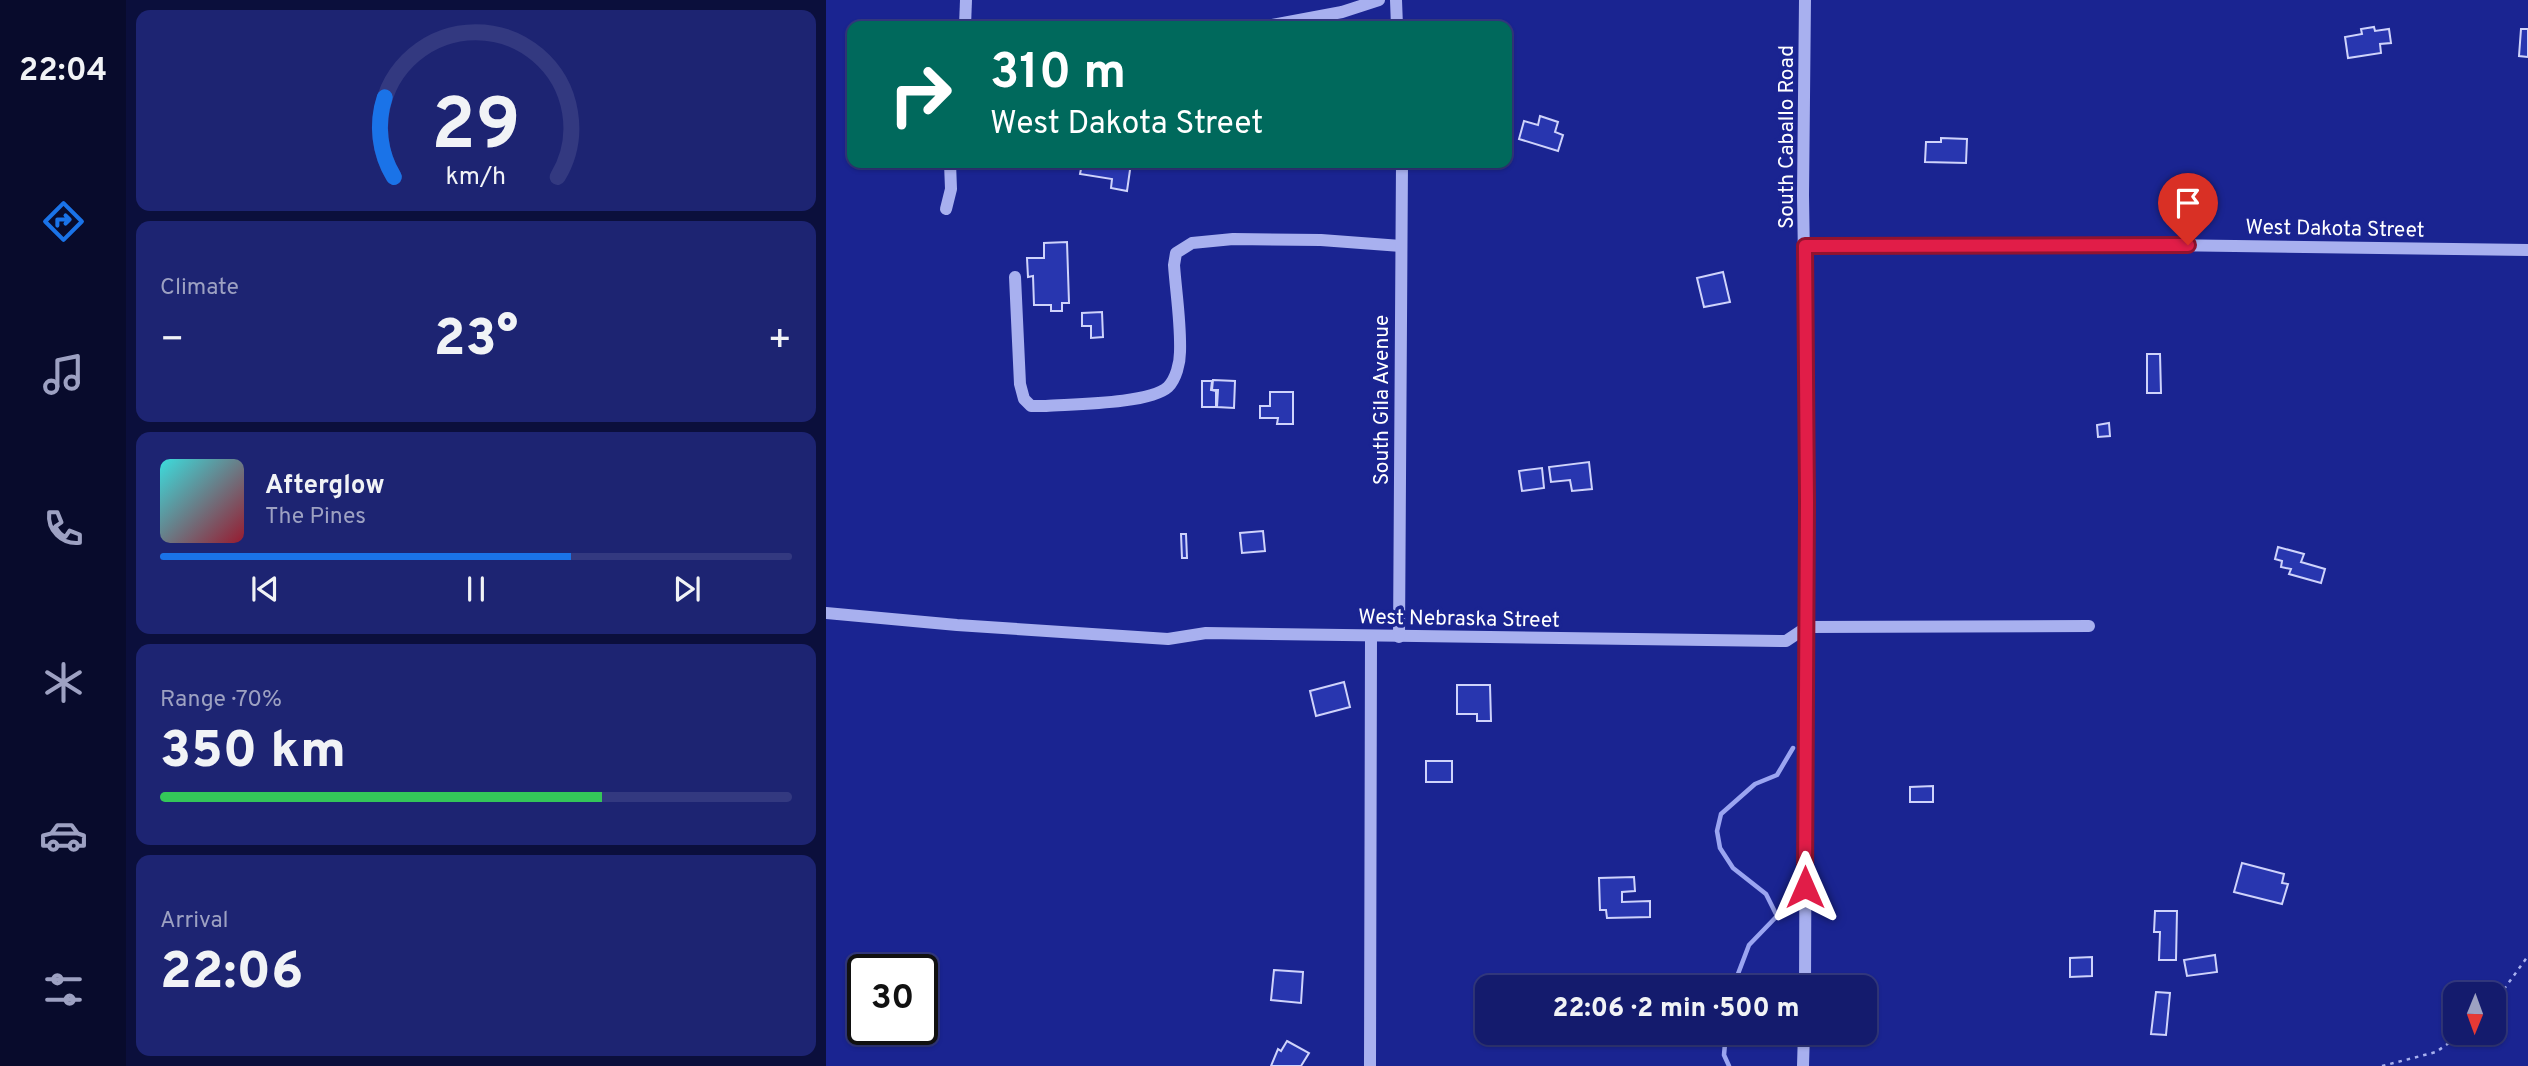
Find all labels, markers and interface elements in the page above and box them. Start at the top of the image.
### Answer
text: 310 m [990,44,1126,106]
street label: South Caballo Road [1774,45,1801,229]
icon: right [875,49,966,140]
text: 22:04 [19,52,107,92]
text: 29 [431,83,521,175]
text: West Dakota Street [990,105,1263,145]
text: km/h [446,161,506,193]
pin [2158,173,2218,245]
icon: arrive [2169,184,2207,222]
icon: directions [39,197,88,246]
street label: West Dakota Street [2245,214,2425,245]
text: Climate [160,274,239,303]
text: 23° [434,308,518,374]
street label: South Gila Avenue [1369,315,1396,485]
text: − [160,317,185,366]
text: + [767,317,792,366]
icon: music [39,350,88,399]
text: Afterglow [265,470,385,503]
text: The Pines [265,503,366,532]
icon: phone [39,504,88,553]
icon: previous [246,570,284,608]
icon: pause [457,570,495,608]
icon: next [668,570,706,608]
street label: West Nebraska Street [1358,604,1560,635]
icon: climate [39,658,88,707]
text: Range · 70% [160,686,282,715]
text: 350 km [160,720,346,786]
icon: car [39,811,88,860]
position arrow [1768,850,1842,924]
text: Arrival [160,907,229,936]
text: 22:06 [160,941,303,1007]
speed limit sign: 30 [847,954,938,1045]
icon: filters [39,965,88,1014]
north arrow [2443,982,2506,1045]
map controls [2443,982,2506,1045]
text: 22:06 · 2 min · 500 m [1553,993,1799,1026]

